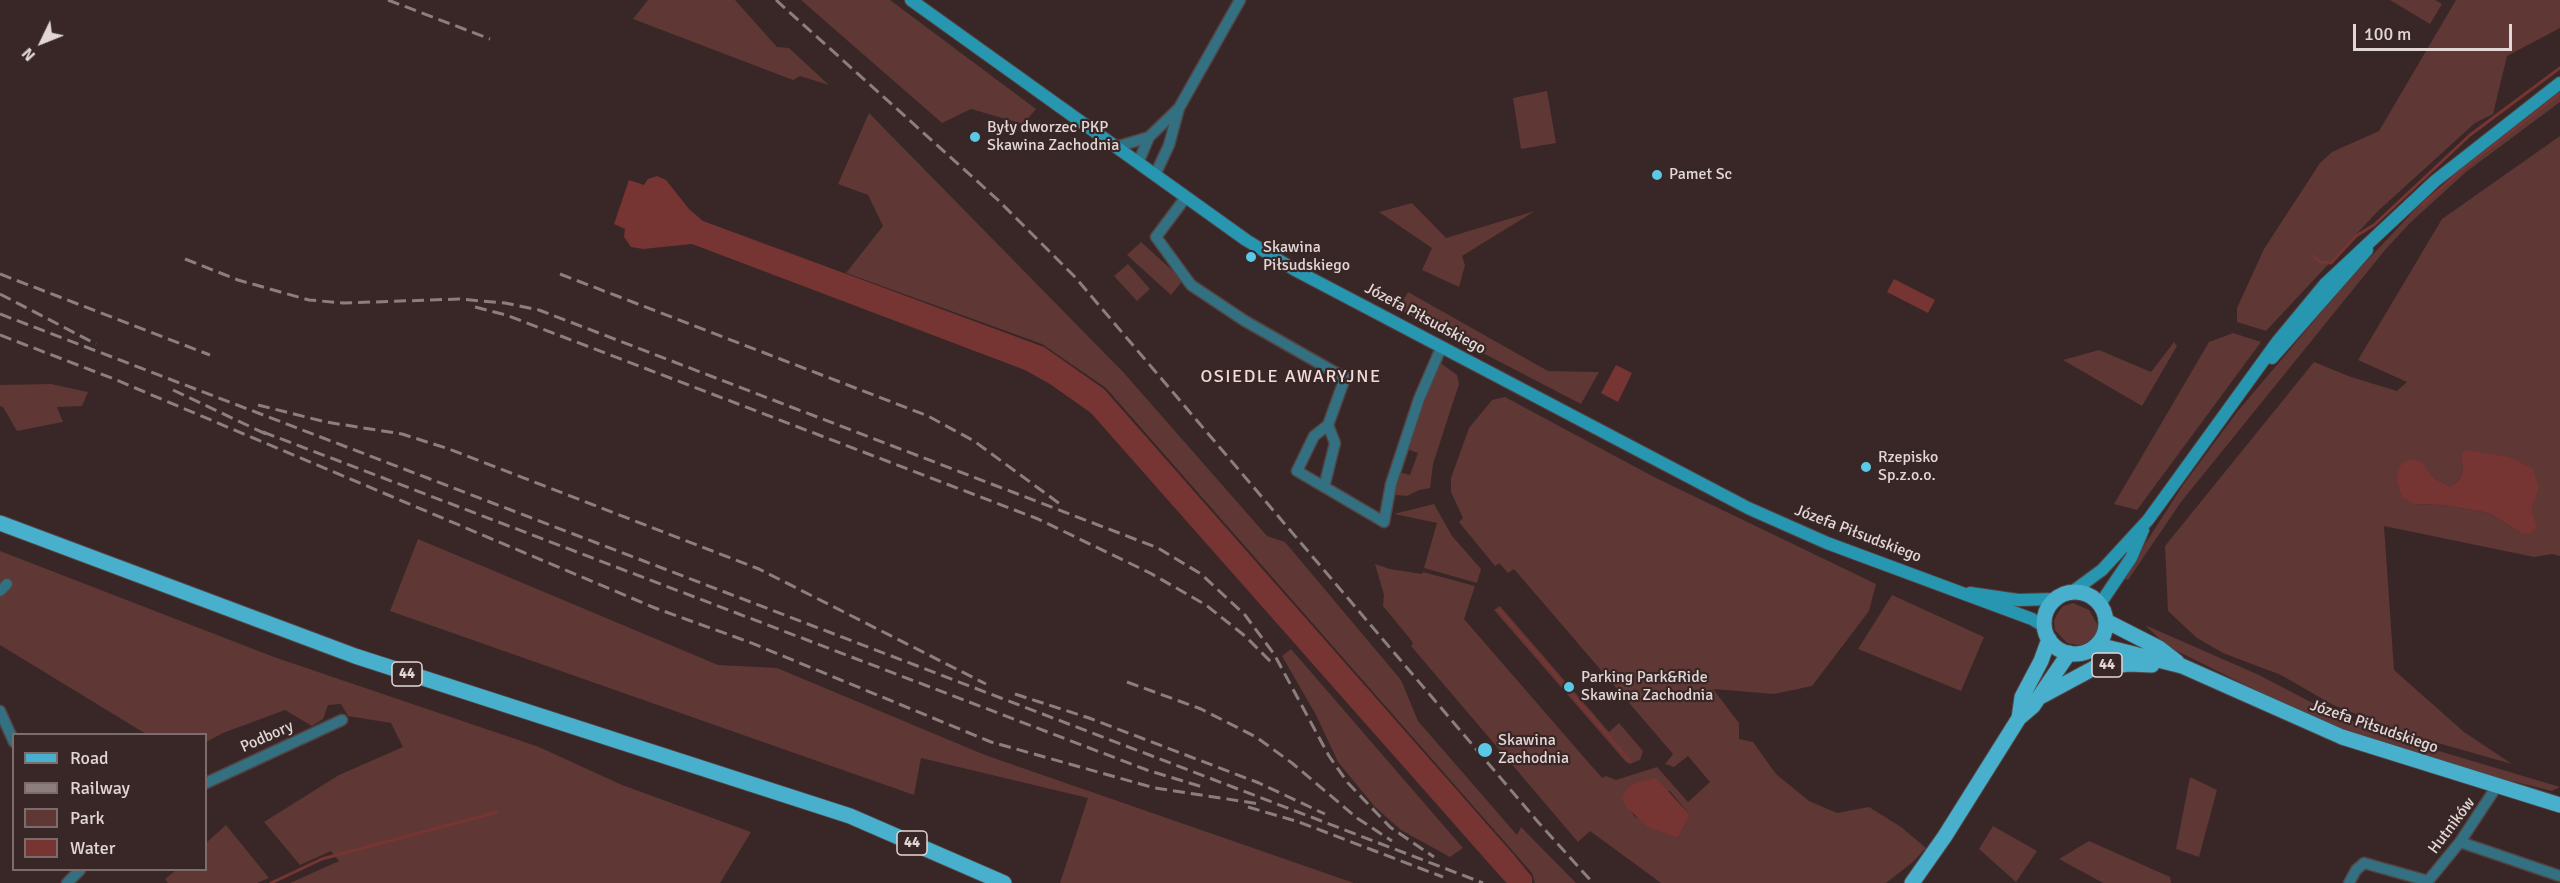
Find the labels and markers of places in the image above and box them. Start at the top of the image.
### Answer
place label: Były dworzec PKP Skawina Zachodnia [987,118,1119,156]
marker: Były dworzec PKP Skawina Zachodnia [968,130,982,144]
place label: Pamet Sc [1669,165,1732,185]
marker: Pamet Sc [1650,168,1664,182]
place label: Skawina Piłsudskiego [1263,238,1350,276]
marker: Skawina Piłsudskiego [1244,250,1258,264]
place label: Rzepisko Sp.z.o.o. [1878,448,1938,486]
marker: Rzepisko Sp.z.o.o. [1859,460,1873,474]
place label: Parking Park&Ride Skawina Zachodnia [1581,668,1713,706]
marker: Parking Park&Ride Skawina Zachodnia [1562,680,1576,694]
place label: Skawina Zachodnia [1498,731,1569,769]
marker: Skawina Zachodnia [1476,741,1494,759]

